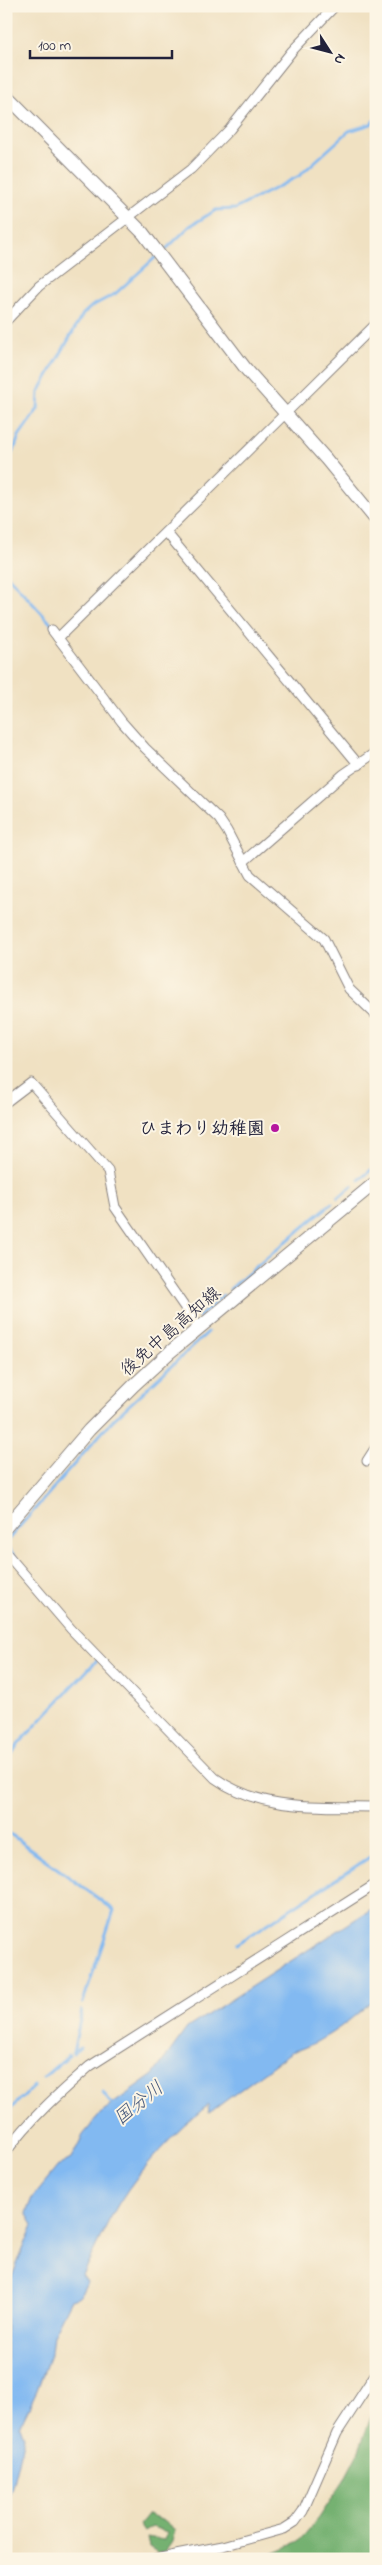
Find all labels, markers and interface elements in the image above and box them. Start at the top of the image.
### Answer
scale bar [30,28,172,60]
north arrow [304,28,354,78]
text: 100 m [38,35,71,57]
text: N [328,49,351,69]
place label: ひまわり幼稚園 [139,1117,265,1143]
marker: ひまわり幼稚園 [269,1122,281,1134]
street label: 後免中島高知線 [115,1281,227,1384]
water label: 国分川 [109,2076,170,2132]

